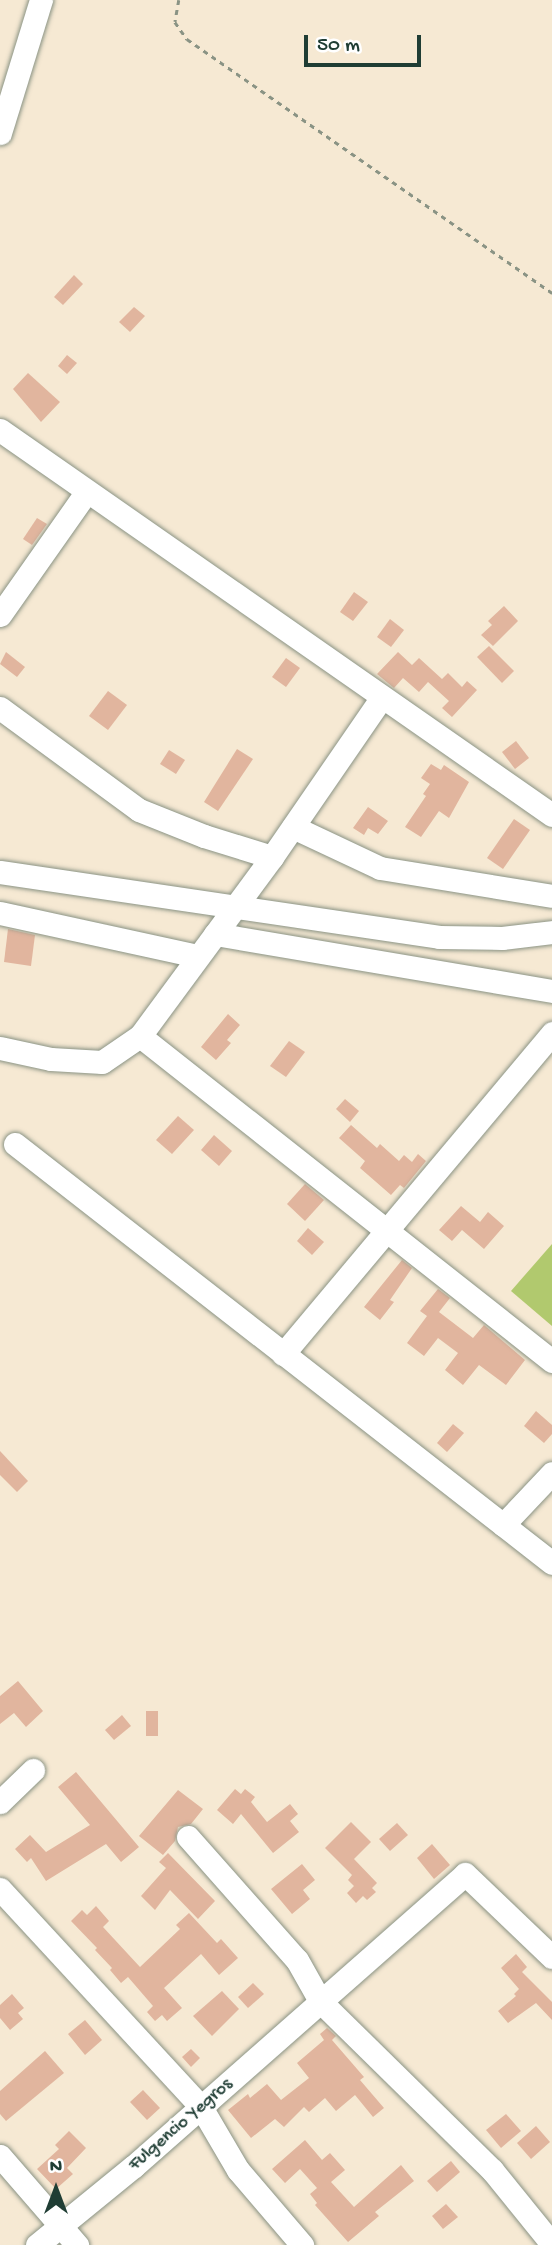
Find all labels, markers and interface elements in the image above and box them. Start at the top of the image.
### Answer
scale bar [307,21,424,65]
text: 50 m [317,34,360,59]
street label: Fulgencio Yegros [124,2074,238,2176]
north arrow [21,2154,91,2224]
text: N [50,2156,62,2179]

